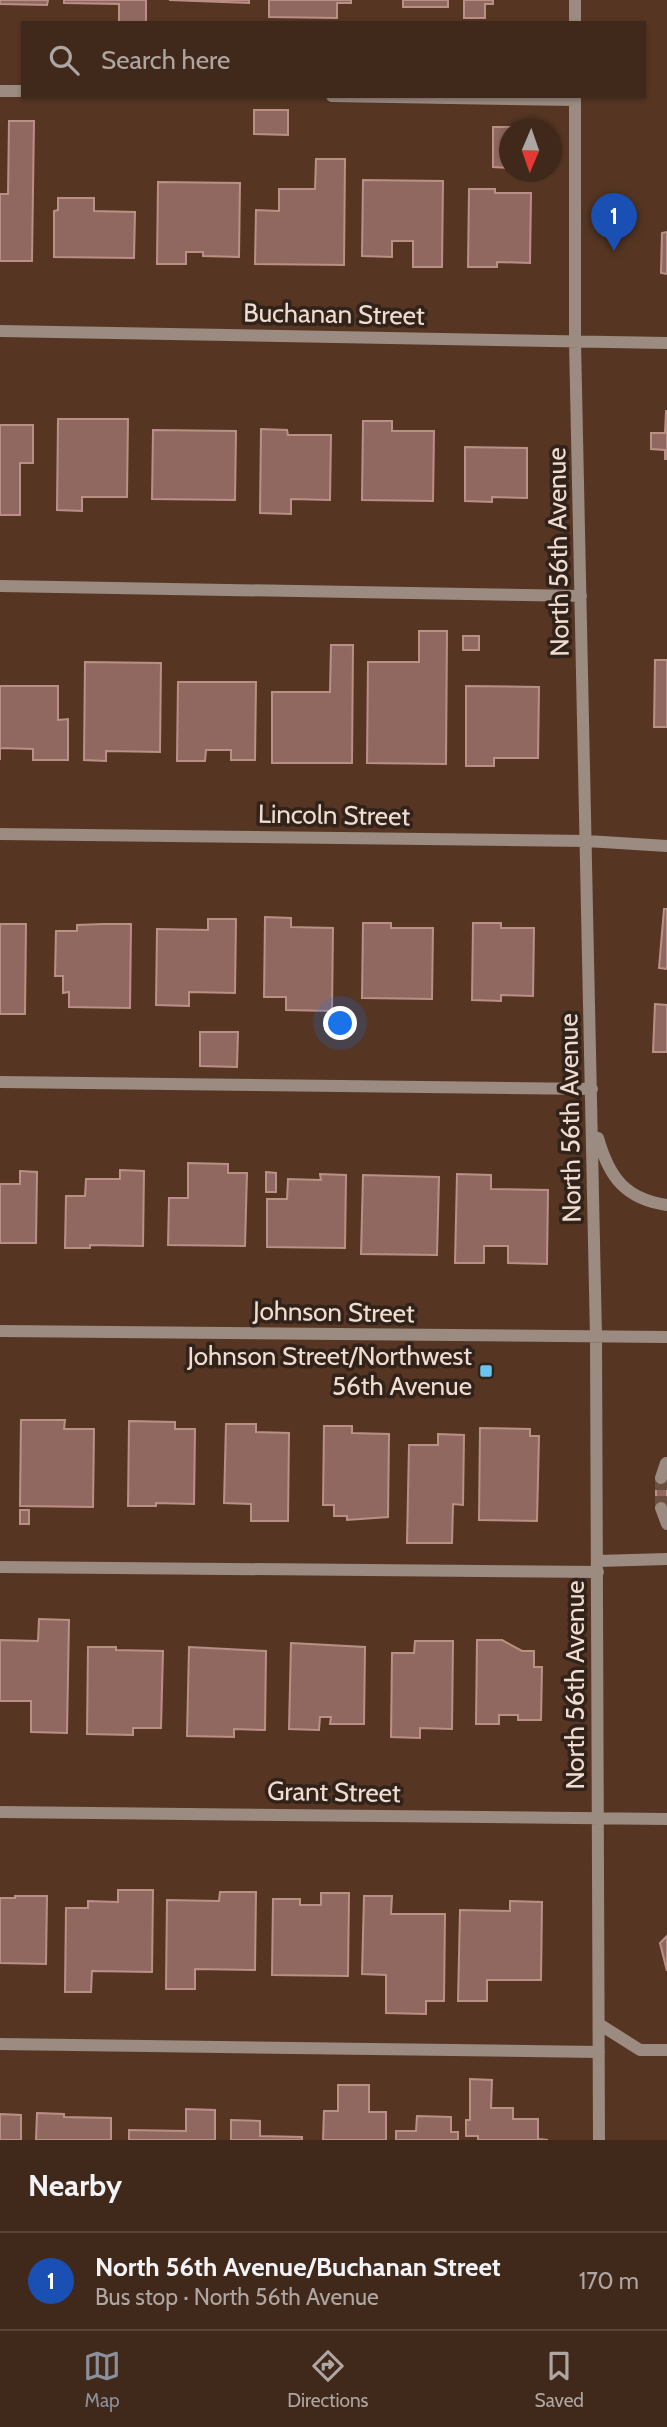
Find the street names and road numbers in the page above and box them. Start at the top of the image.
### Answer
street label: Buchanan Street [243,296,425,332]
street label: North 56th Avenue [540,447,576,657]
street label: Lincoln Street [258,798,411,832]
street label: North 56th Avenue [552,1013,588,1223]
street label: Johnson Street [252,1295,415,1329]
street label: North 56th Avenue [559,1580,591,1790]
street label: Grant Street [267,1775,401,1809]

